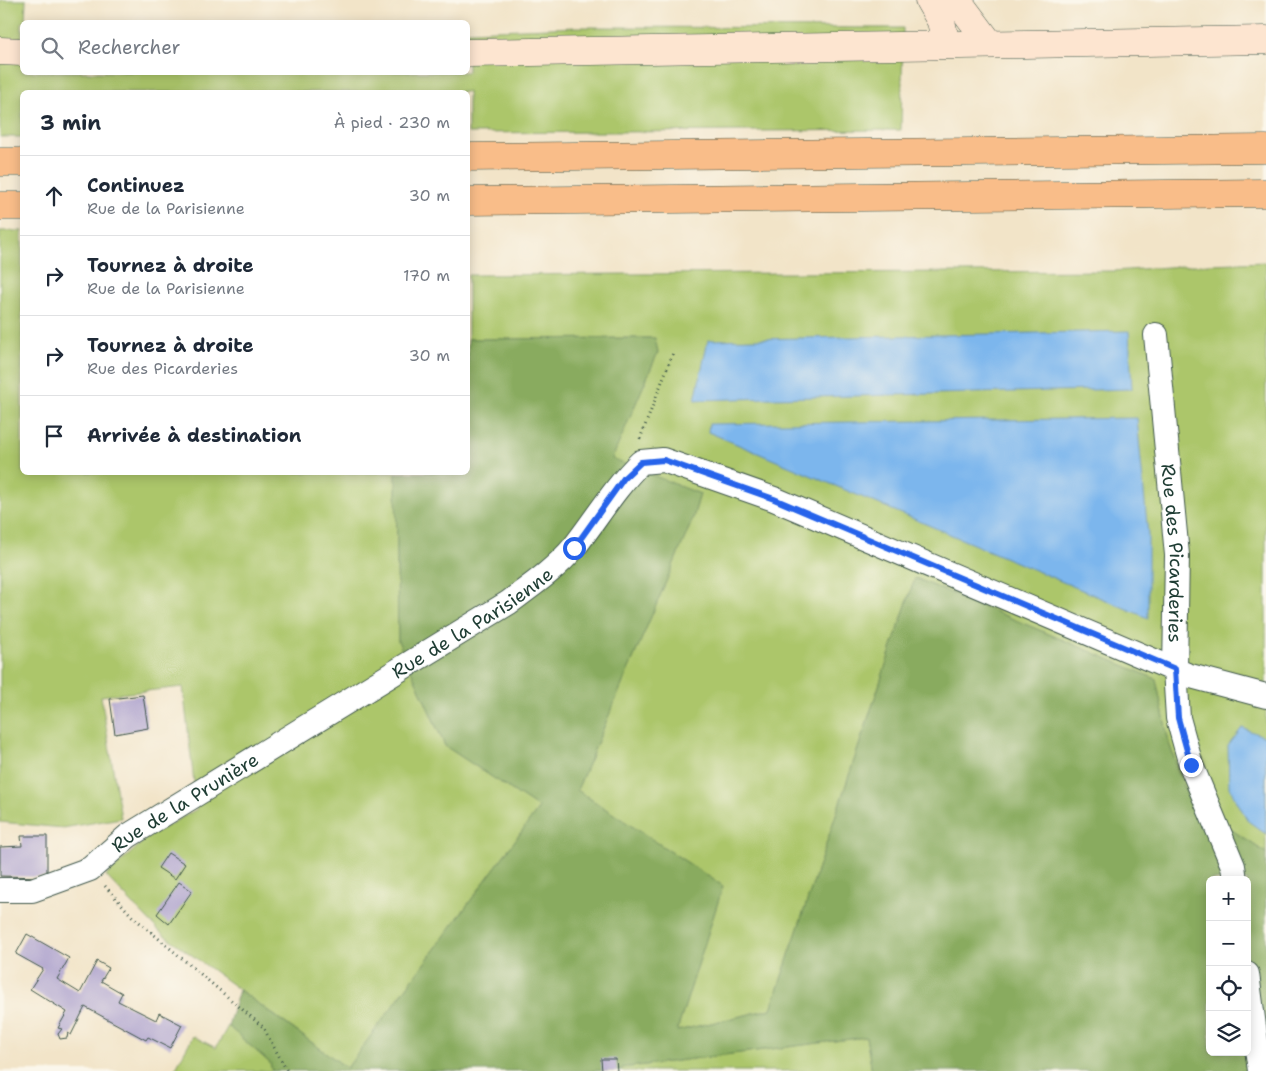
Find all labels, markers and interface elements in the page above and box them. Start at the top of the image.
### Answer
search box [20,20,470,75]
icon: search [38,34,66,62]
text: Rechercher [78,35,181,60]
text: 3 min [40,109,101,137]
text: À pied · 230 m [334,112,450,133]
text: Continuez [87,173,185,198]
icon: ahead [40,182,68,210]
text: 30 m [409,185,450,206]
text: Rue de la Parisienne [87,198,245,219]
text: Tournez à droite [87,253,254,278]
icon: right [40,262,68,290]
text: 170 m [403,265,450,286]
text: Rue de la Parisienne [87,278,245,299]
text: Tournez à droite [87,333,254,358]
icon: right [40,342,68,370]
text: 30 m [409,345,450,366]
text: Rue des Picarderies [87,358,238,379]
icon: arrive [40,422,68,450]
text: Arrivée à destination [87,423,301,448]
street label: Rue des Picarderies [1156,462,1190,643]
route start [563,537,586,560]
street label: Rue de la Parisienne [387,561,558,684]
street label: Rue de la Prunière [106,747,263,858]
route end [1180,754,1203,777]
map controls [1206,876,1251,1056]
button: + [1206,876,1251,921]
button: − [1206,921,1251,966]
button: locate [1206,966,1251,1011]
button: layers [1206,1011,1251,1056]

